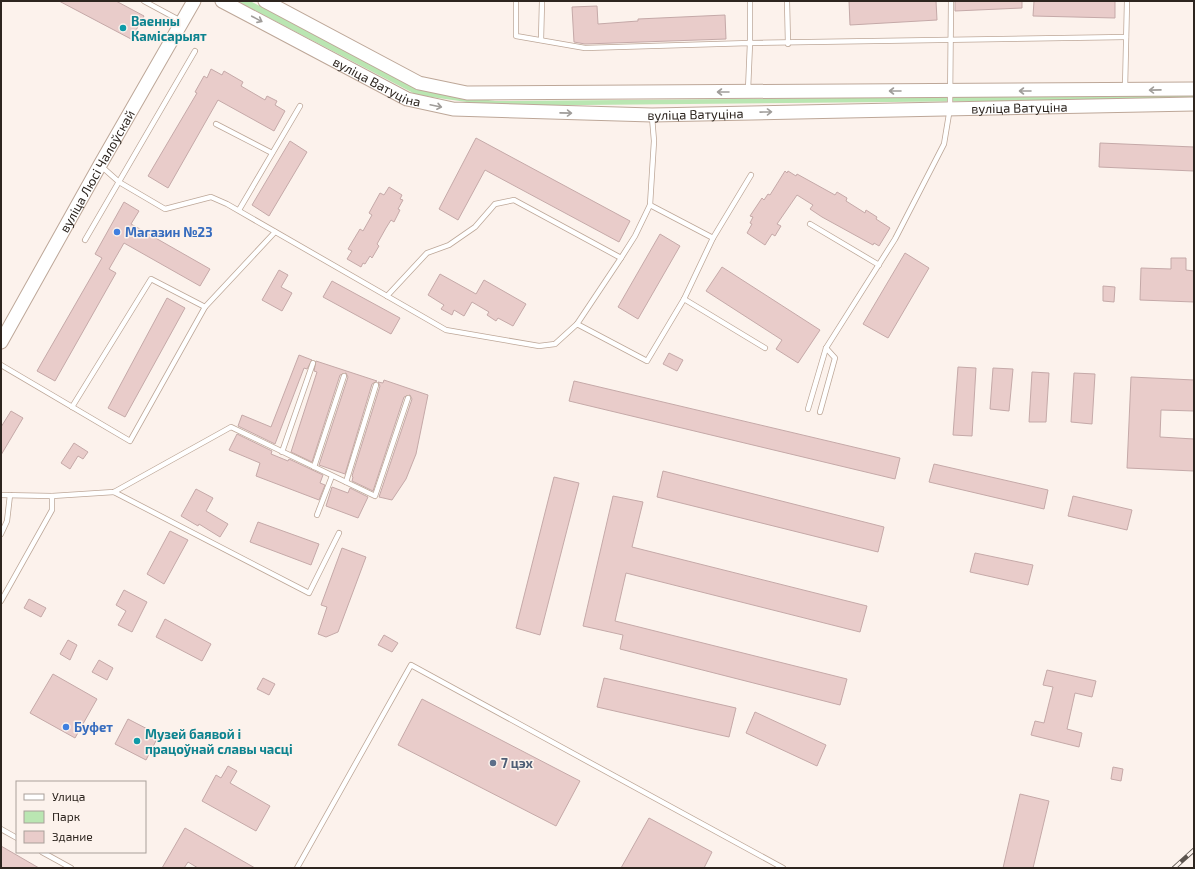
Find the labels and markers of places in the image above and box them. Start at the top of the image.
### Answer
place label: Ваенны Камісарыят [131,13,207,44]
marker: Ваенны Камісарыят [118,23,128,33]
place label: Магазин №23 [125,224,213,240]
marker: Магазин №23 [112,227,122,237]
place label: Буфет [74,719,113,735]
marker: Буфет [61,722,71,732]
place label: Музей баявой і працоўнай славы часці [145,726,293,757]
marker: Музей баявой і працоўнай славы часці [132,736,142,746]
place label: 7 цэх [501,755,534,771]
marker: 7 цэх [488,758,498,768]

